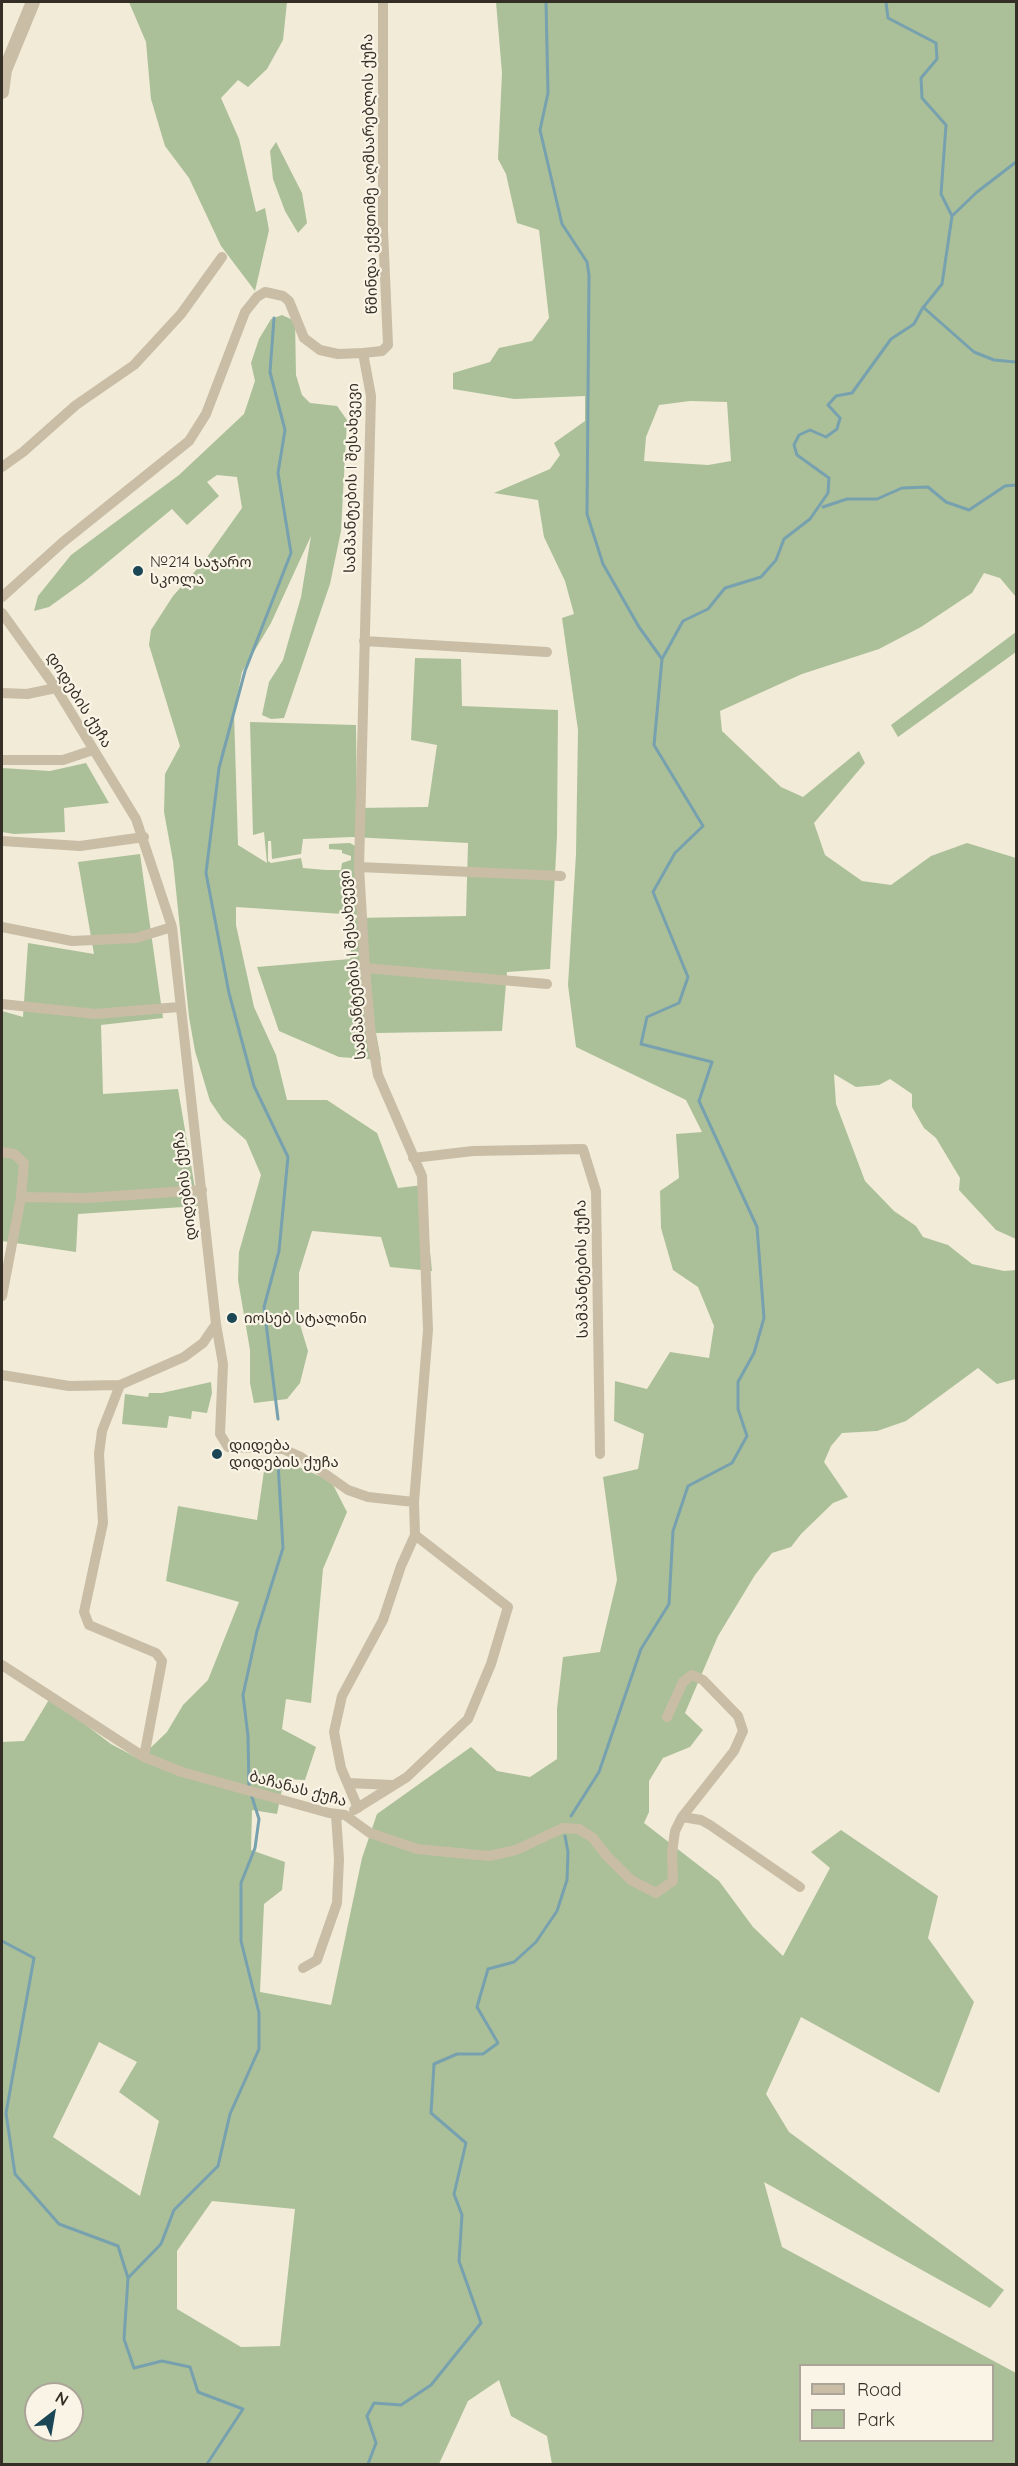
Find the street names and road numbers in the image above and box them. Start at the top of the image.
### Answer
street label: წმინდა ექვთიმე აღმსარებლის ქუჩა [359,34,381,314]
street label: სამპანტების I შესახვევი [341,383,363,573]
street label: დიდების ქუჩა [42,649,116,751]
street label: სამპანტების I შესახვევი [336,870,370,1060]
street label: დიდების ქუჩა [169,1131,201,1241]
street label: სამპანტების ქუჩა [572,1200,592,1338]
street label: ბაჩანას ქუჩა [247,1767,349,1811]

